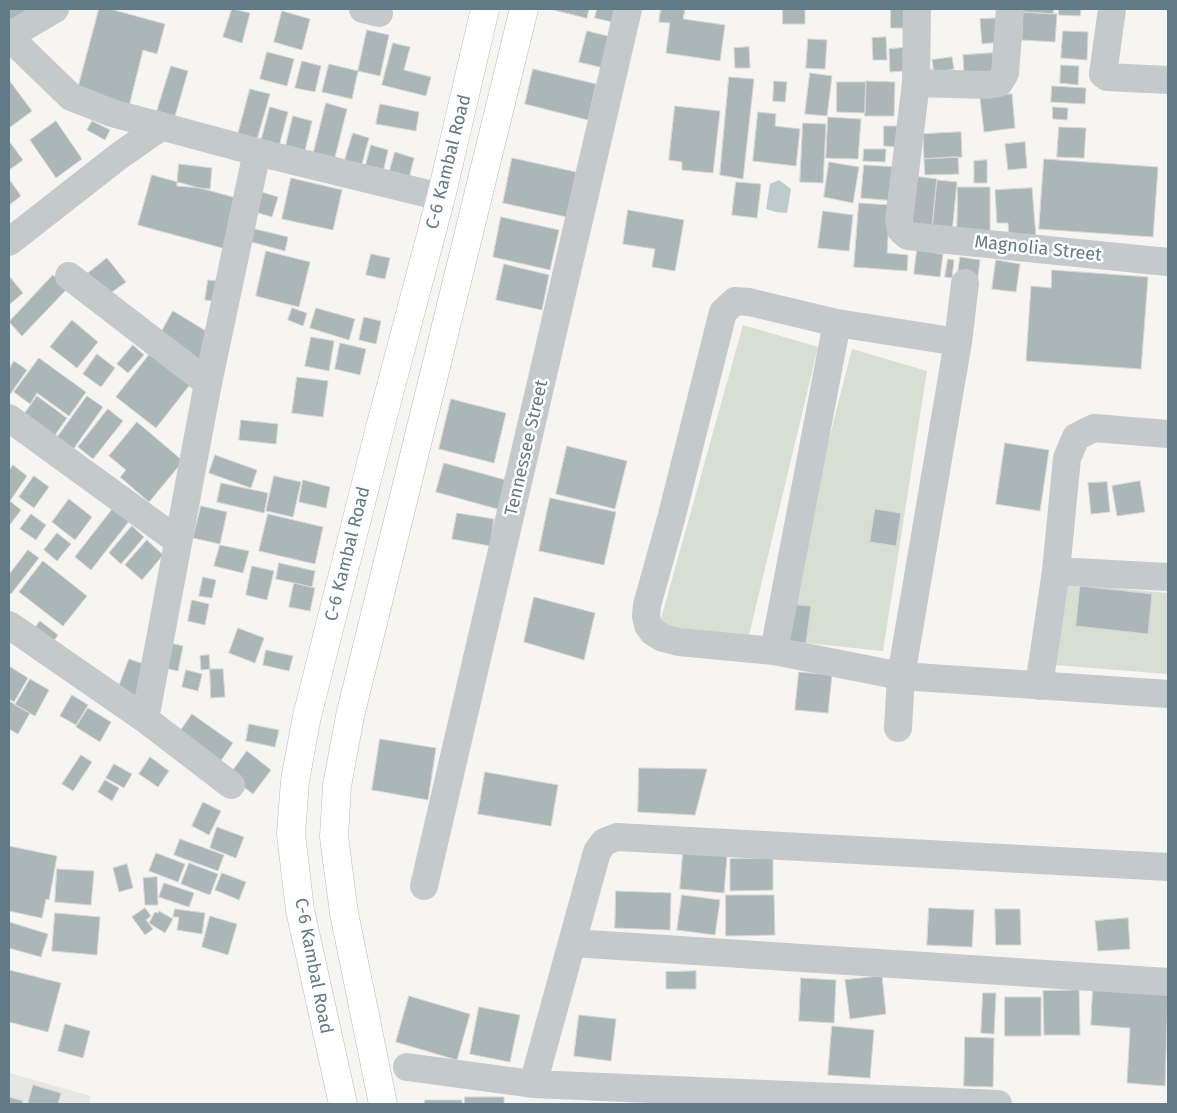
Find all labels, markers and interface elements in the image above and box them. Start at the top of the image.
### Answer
street label: C-6 Kambal Road [422,92,476,232]
street label: Magnolia Street [973,232,1103,266]
street label: Tennessee Street [501,378,553,518]
street label: C-6 Kambal Road [321,484,375,624]
street label: C-6 Kambal Road [289,896,337,1036]

